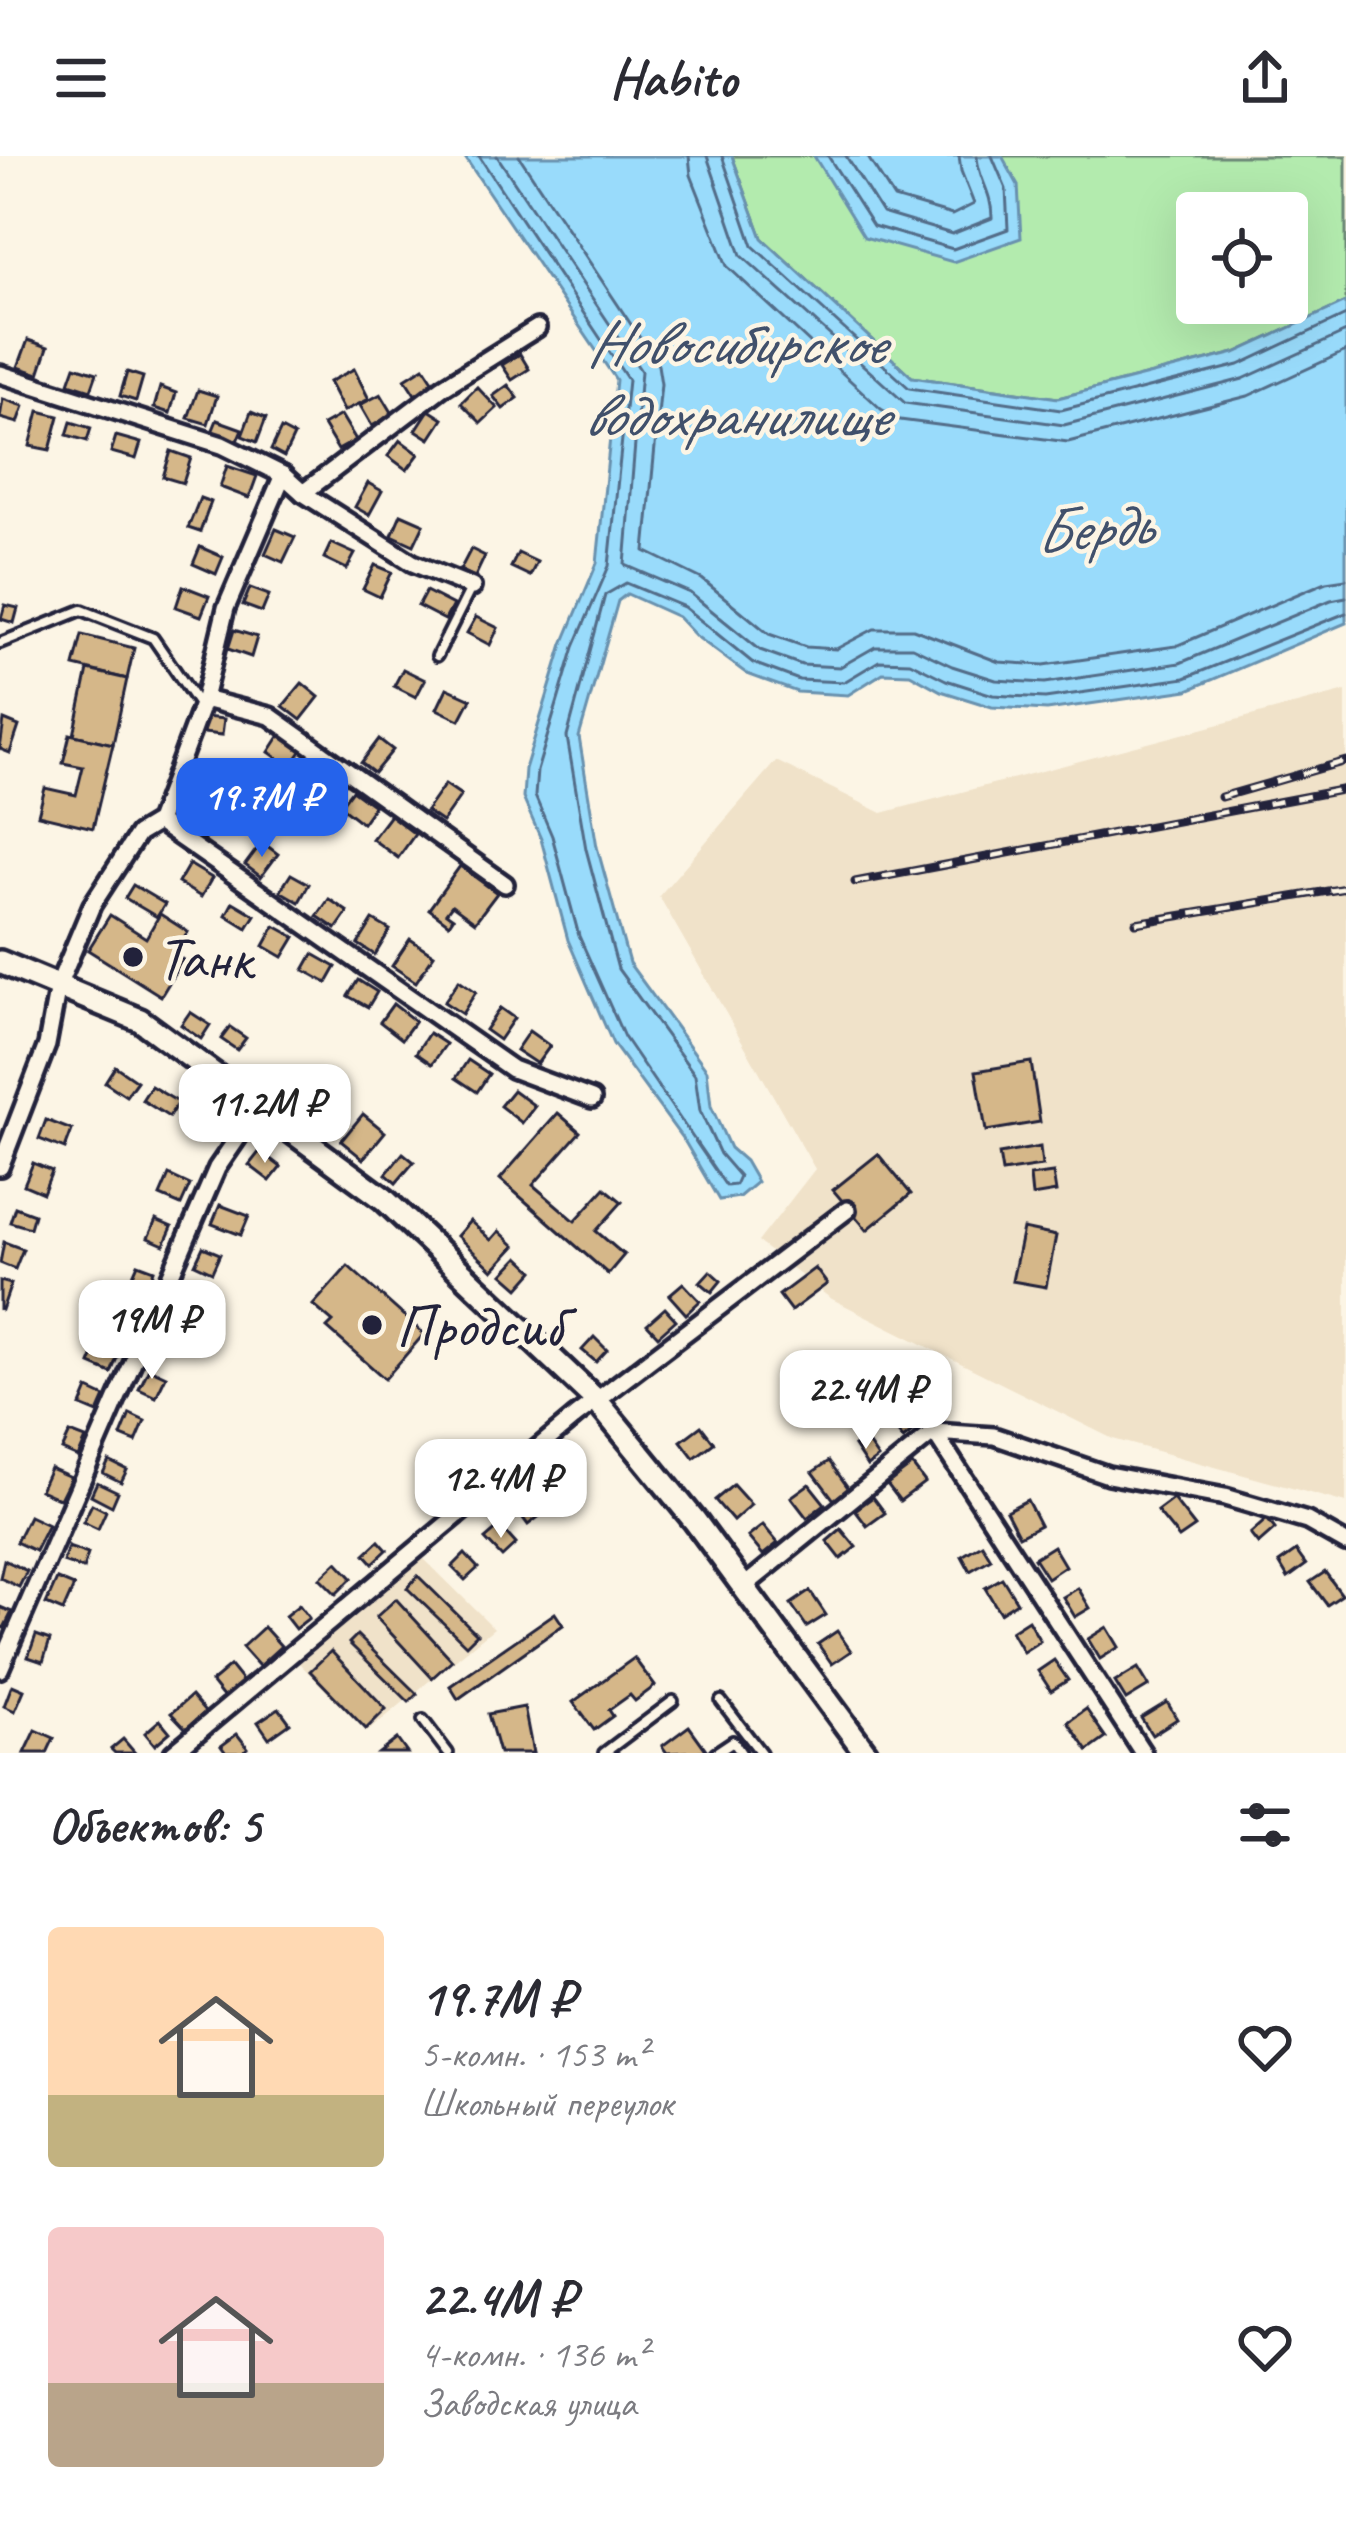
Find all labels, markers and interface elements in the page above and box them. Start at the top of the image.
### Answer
text: Habito [609,44,737,112]
icon: menu [48,45,114,111]
icon: share [1232,45,1298,111]
map controls [1176,192,1308,324]
button: locate [1176,192,1308,324]
water label: Новосибирское водохранилище [583,304,896,455]
water label: Бердь [1031,484,1160,573]
pin: 19.7M ₽ [151,758,373,860]
text: 19.7M ₽ [203,772,321,821]
place label: Танк [157,920,256,996]
marker: Танк [120,944,146,970]
pin: 11.2M ₽ [154,1064,376,1166]
text: 11.2M ₽ [206,1078,324,1127]
pin: 19M ₽ [68,1280,236,1382]
place label: Продсиб [396,1288,577,1364]
text: 19M ₽ [106,1294,198,1343]
marker: Продсиб [359,1312,385,1338]
pin: 22.4M ₽ [755,1350,977,1452]
text: 22.4M ₽ [807,1364,925,1413]
pin: 12.4M ₽ [390,1439,612,1541]
text: 12.4M ₽ [442,1453,560,1502]
icon: filters [1232,1792,1298,1858]
text: Объектов: 5 [48,1793,260,1857]
text: 19.7M ₽ [420,1966,574,2030]
icon: home [144,1975,288,2119]
icon: heart [1232,2014,1298,2080]
text: 5-комн. · 153 m² [420,2030,648,2079]
text: Школьный переулок [420,2079,673,2128]
text: 22.4M ₽ [420,2266,575,2330]
icon: home [144,2275,288,2419]
icon: heart [1232,2314,1298,2380]
text: 4-комн. · 136 m² [420,2330,648,2379]
text: Заводская улица [420,2379,636,2428]

